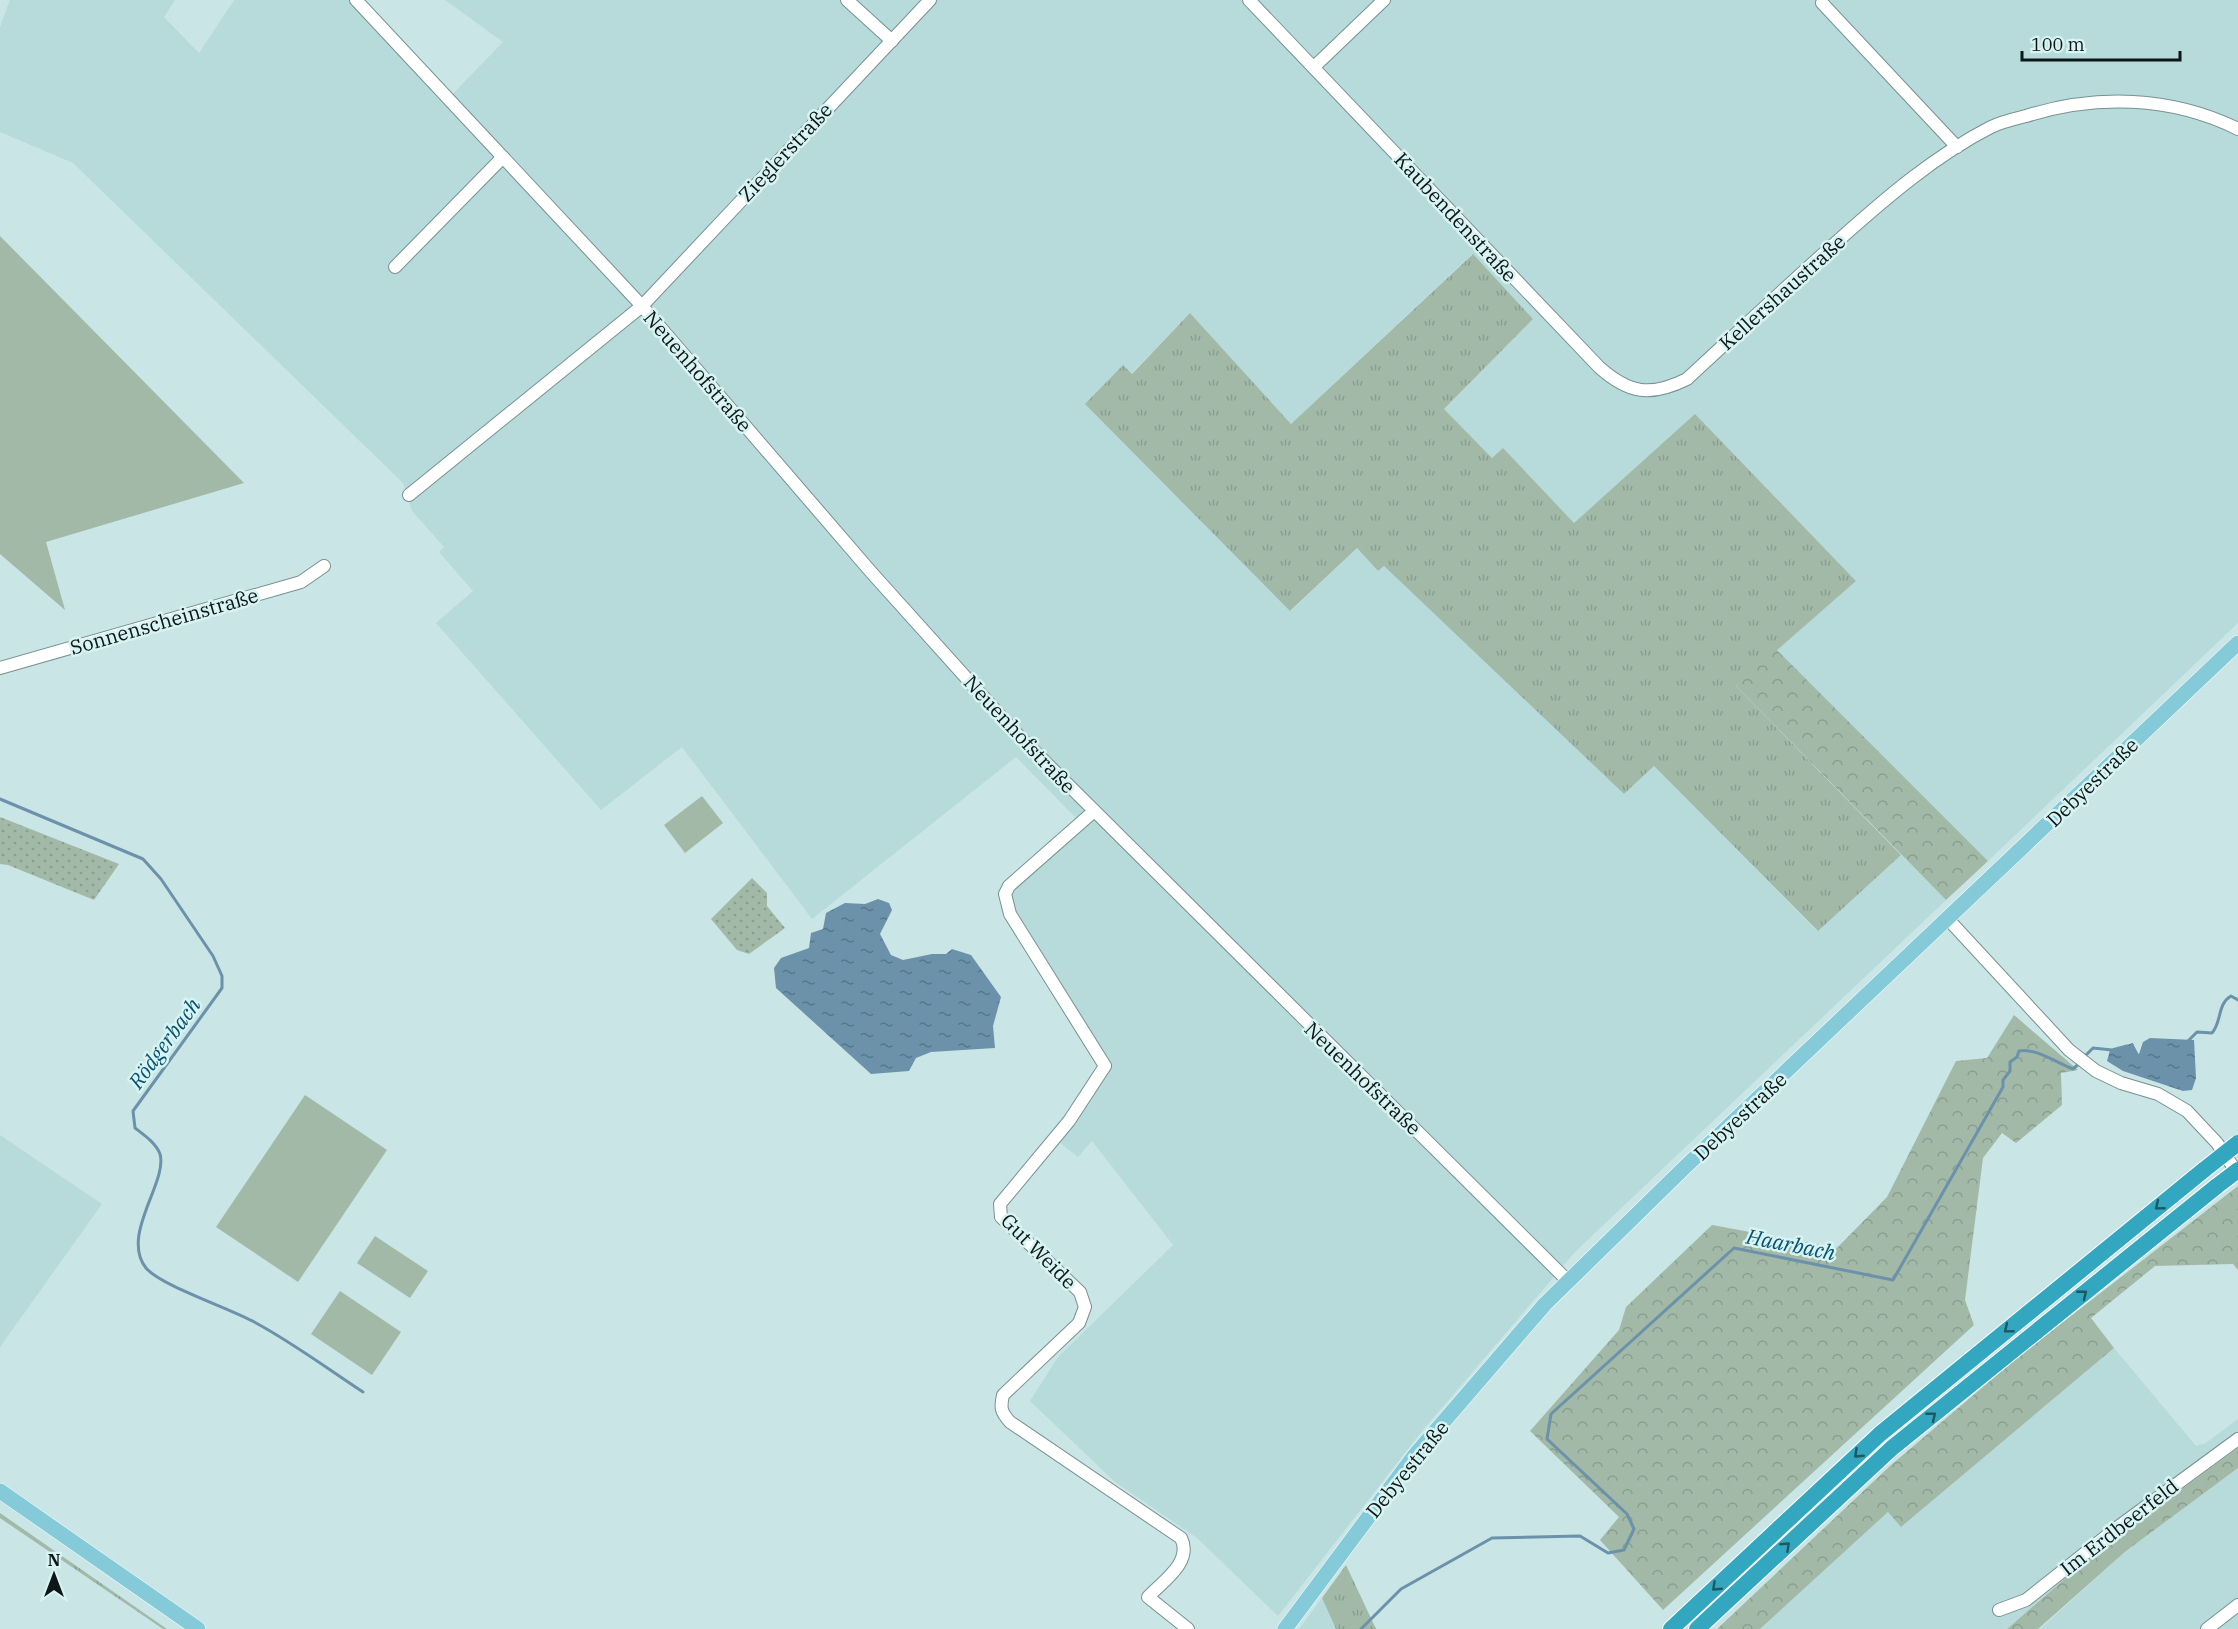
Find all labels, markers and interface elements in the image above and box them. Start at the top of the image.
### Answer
scale bar [2022,24,2180,62]
text: 100 m [2031,33,2085,56]
street label: Zieglerstraße [732,97,838,207]
street label: Kaubendenstraße [1389,146,1523,288]
street label: Kellershaustraße [1713,228,1851,356]
street label: Neuenhofstraße [638,305,758,437]
street label: Sonnenscheinstraße [67,581,261,661]
street label: Neuenhofstraße [958,669,1082,799]
street label: Debyestraße [2040,731,2144,833]
water label: Rödgerbach [121,992,207,1095]
street label: Neuenhofstraße [1299,1015,1427,1141]
street label: Debyestraße [1688,1066,1792,1166]
one-way arrow [2155,1198,2166,1209]
street label: Gut Weide [995,1207,1083,1295]
water label: Haarbach [1743,1221,1838,1266]
one-way arrow [2076,1290,2087,1301]
one-way arrow [2004,1322,2015,1333]
one-way arrow [1925,1413,1936,1424]
street label: Debyestraße [1359,1415,1455,1523]
one-way arrow [1855,1447,1865,1458]
street label: Im Erdbeerfeld [2054,1472,2184,1582]
one-way arrow [1779,1543,1790,1554]
north arrow [24,1545,84,1605]
text: N [48,1550,60,1570]
one-way arrow [1712,1580,1722,1591]

